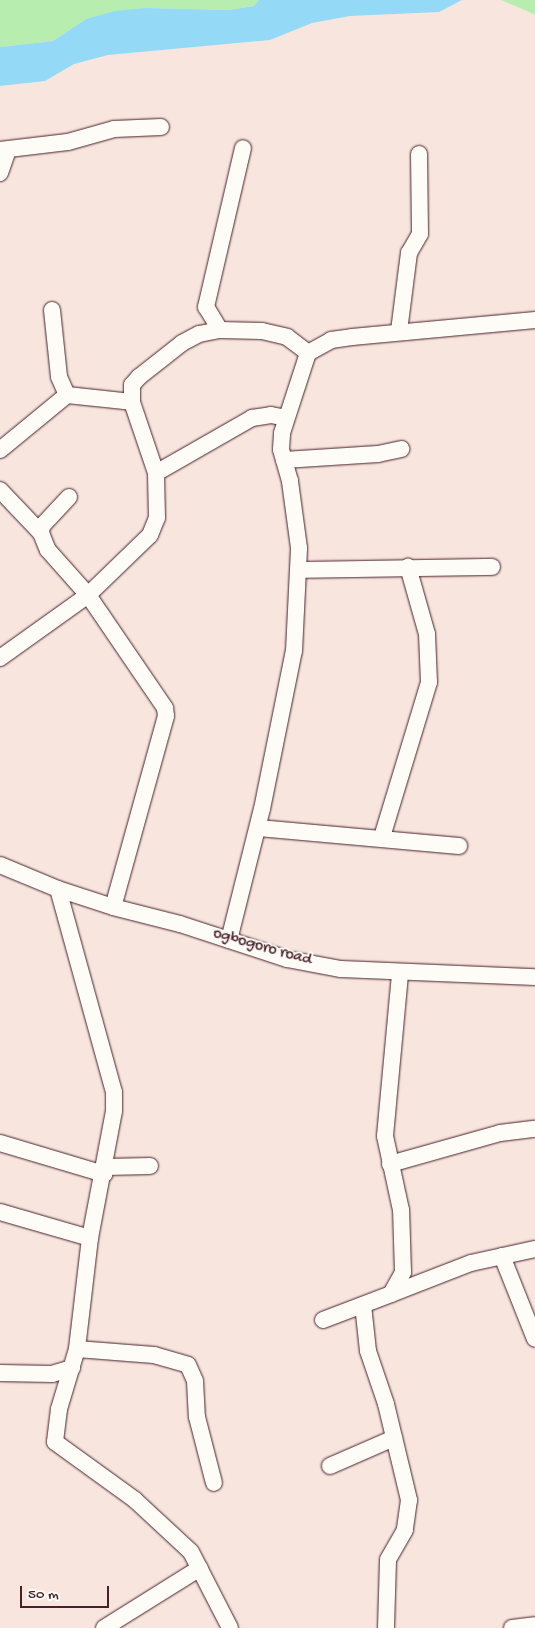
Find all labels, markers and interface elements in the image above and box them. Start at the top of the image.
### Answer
street label: ogbogoro road [211,925,313,971]
scale bar [22,1576,111,1608]
text: 50 m [28,1586,59,1604]

